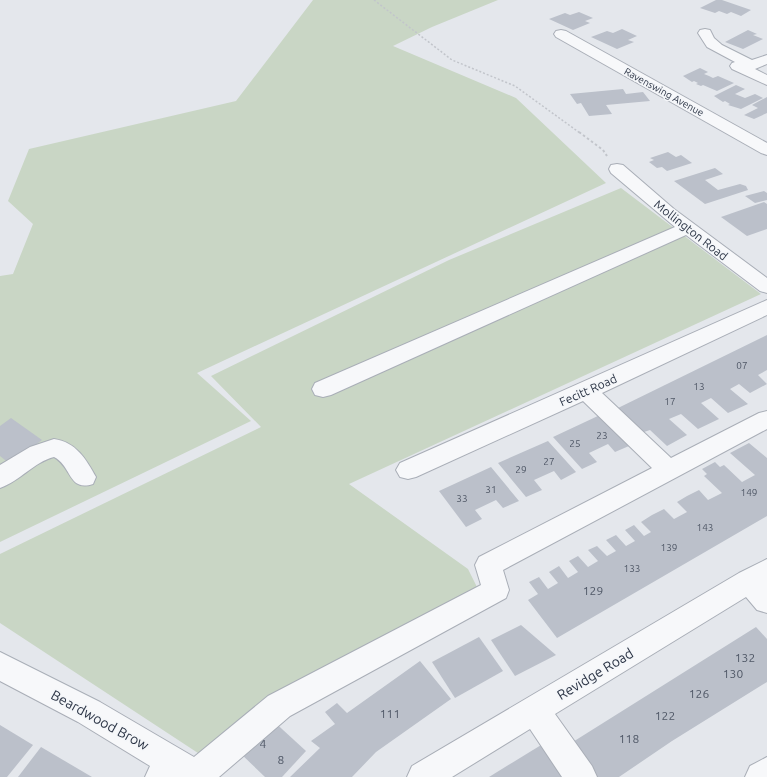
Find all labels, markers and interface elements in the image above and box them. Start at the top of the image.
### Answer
street label: Ravenswing Avenue [622,66,706,118]
street label: Mollington Road [652,197,730,263]
house number: 07 [736,360,748,371]
street label: Fecitt Road [557,372,619,408]
house number: 13 [693,381,705,392]
house number: 17 [664,396,676,407]
house number: 23 [596,430,608,441]
house number: 25 [569,438,581,449]
house number: 27 [543,456,555,467]
house number: 29 [515,464,527,475]
house number: 31 [485,484,497,495]
house number: 149 [741,487,757,498]
house number: 33 [456,493,468,504]
house number: 143 [697,522,713,533]
house number: 139 [661,542,677,553]
house number: 133 [624,563,640,574]
house number: 129 [583,584,603,597]
street label: Revidge Road [554,645,636,703]
house number: 132 [735,651,755,664]
house number: 130 [723,667,743,680]
street label: Beardwood Brow [48,687,152,754]
house number: 126 [689,687,709,700]
house number: 111 [380,707,400,720]
house number: 122 [655,709,675,722]
house number: 118 [619,732,639,745]
house number: 4 [260,737,267,750]
house number: 8 [278,753,285,766]

